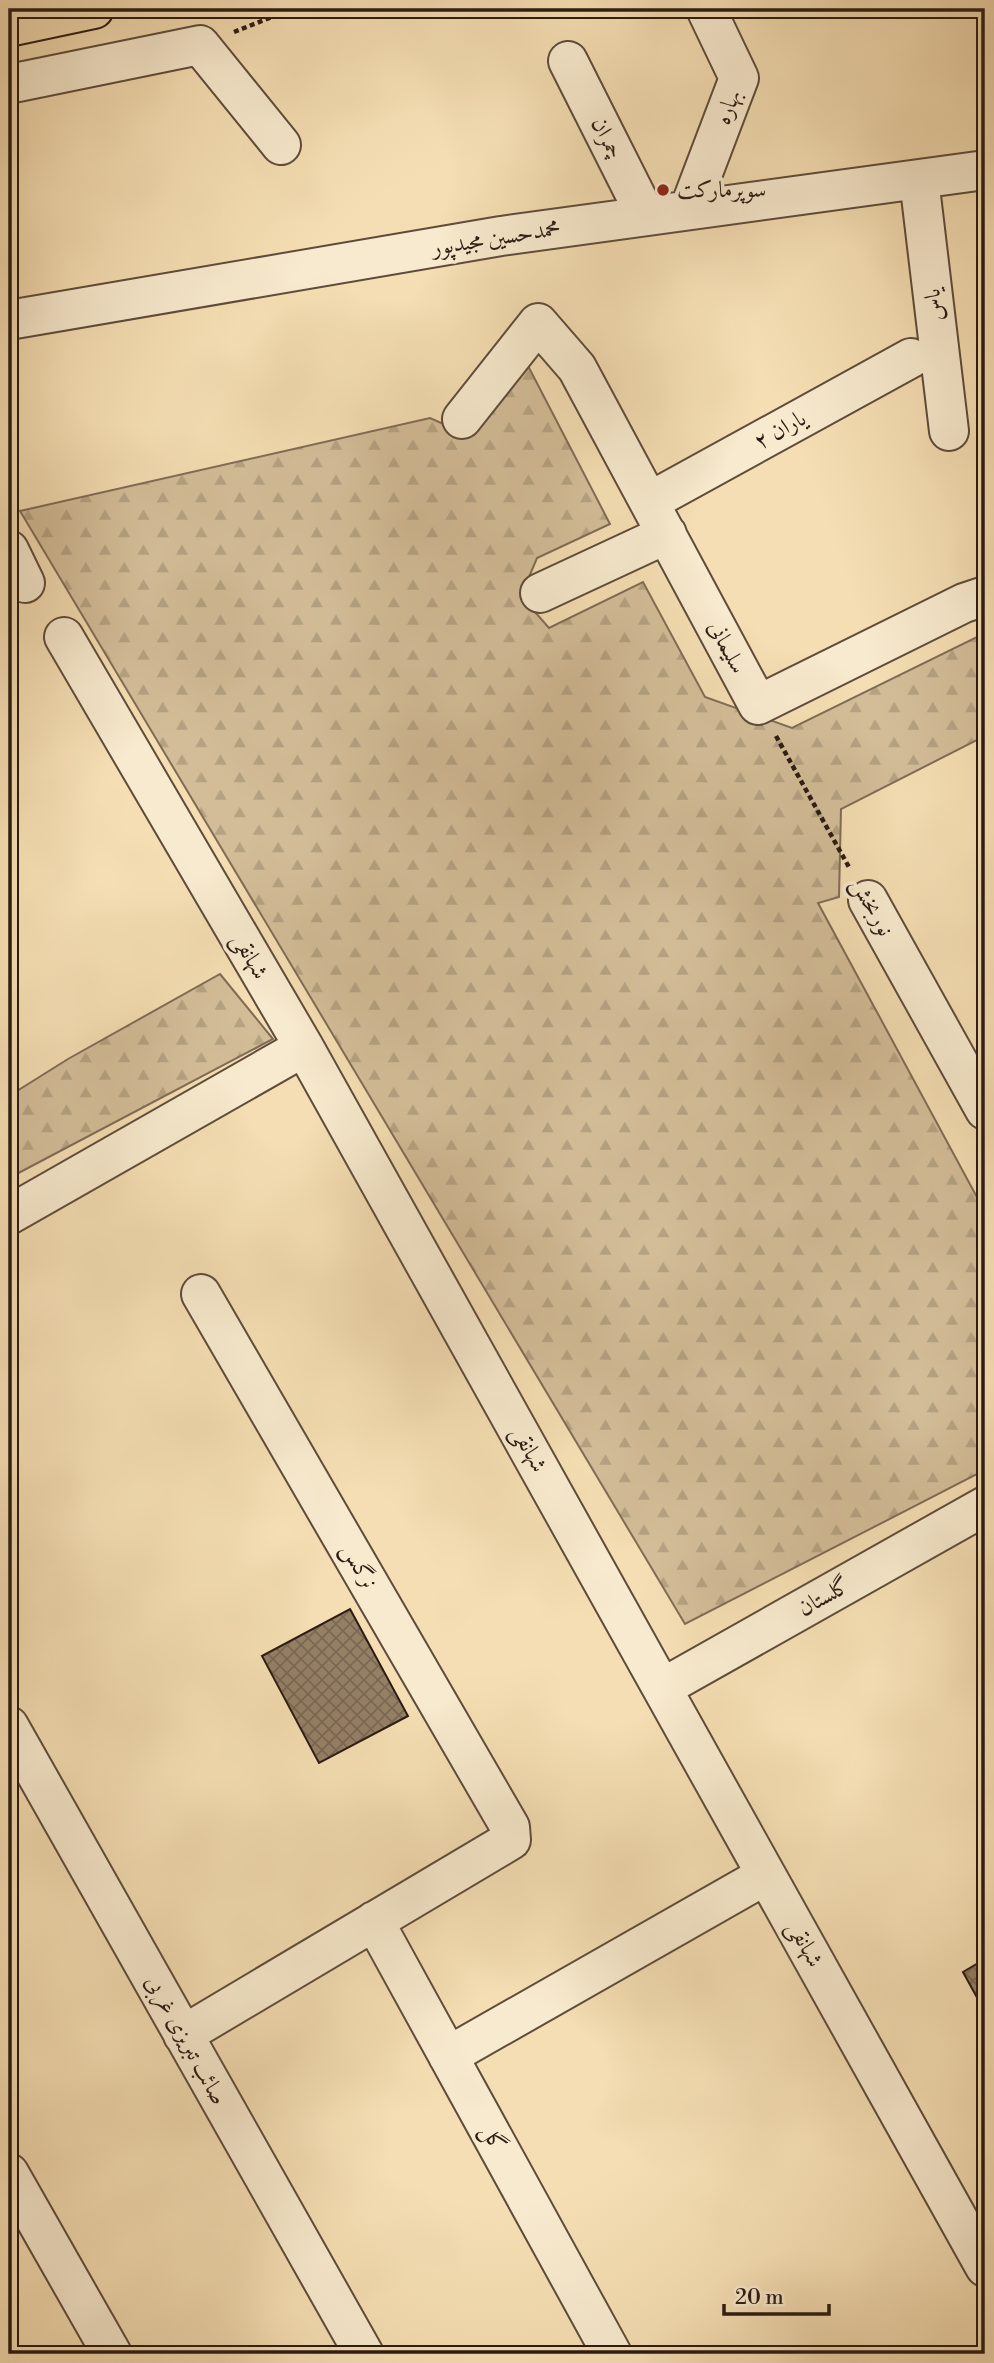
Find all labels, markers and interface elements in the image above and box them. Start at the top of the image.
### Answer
street label: بهاره [709,86,747,128]
street label: چمران [585,113,629,163]
place label: سوپرمارکت [677,176,766,204]
marker: سوپرمارکت [655,182,671,198]
street label: محمدحسین مجیدپور [428,214,563,264]
street label: یاس [918,286,950,323]
street label: یاران ٢ [749,404,812,456]
street label: سلیمانی [701,616,753,678]
street label: نوربخش [844,873,900,942]
street label: شهانقی [224,928,274,985]
street label: شهانقی [503,1421,553,1478]
street label: نرگس [334,1538,383,1595]
street label: گلستان [793,1571,855,1623]
street label: شهانقی [779,1916,829,1973]
street label: صائب تبریزی غربی [138,1970,233,2110]
street label: گل [473,2119,513,2157]
scale bar [724,2272,830,2316]
text: 20 m [735,2285,784,2311]

